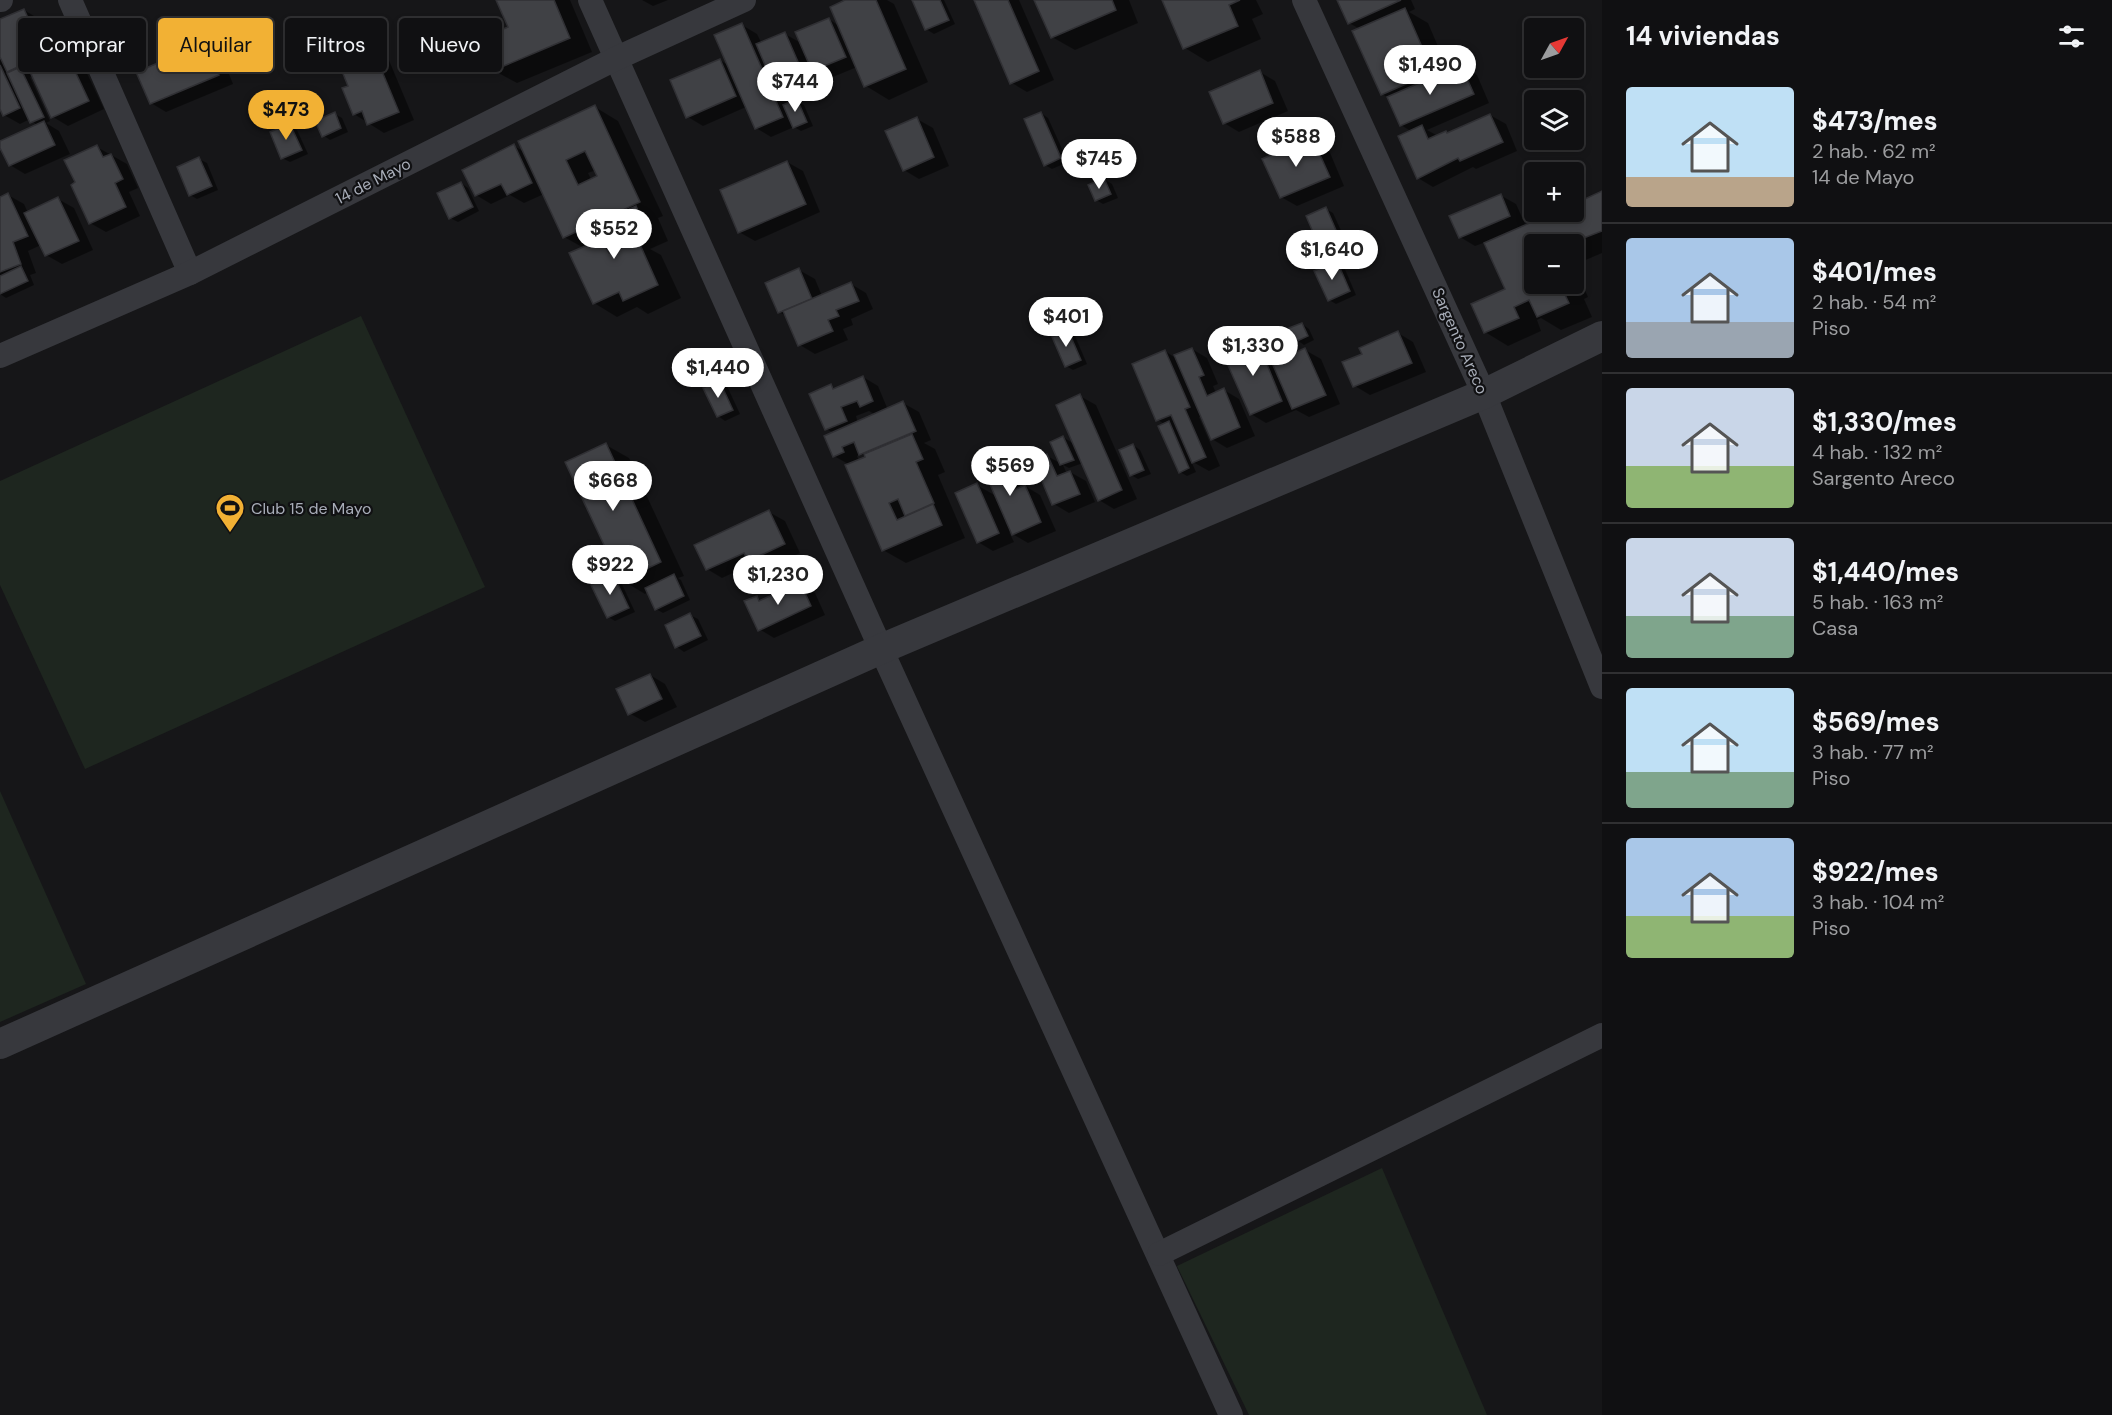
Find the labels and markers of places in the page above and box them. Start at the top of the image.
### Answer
pin: $1,490 [1381,45,1479,96]
pin: $744 [759,62,831,113]
pin: $473 [250,90,322,141]
pin: $588 [1260,117,1332,168]
pin: $745 [1063,139,1135,190]
pin: $552 [578,209,650,260]
pin: $1,640 [1283,230,1381,281]
pin: $401 [1030,297,1102,348]
pin: $1,330 [1204,326,1302,377]
pin: $1,440 [669,348,767,399]
pin: $569 [974,446,1046,497]
pin: $668 [577,461,649,512]
sports icon: Club 15 de Mayo [214,492,246,534]
place label: Club 15 de Mayo [251,498,371,519]
pin: $922 [574,545,646,596]
pin: $1,230 [729,555,827,606]

